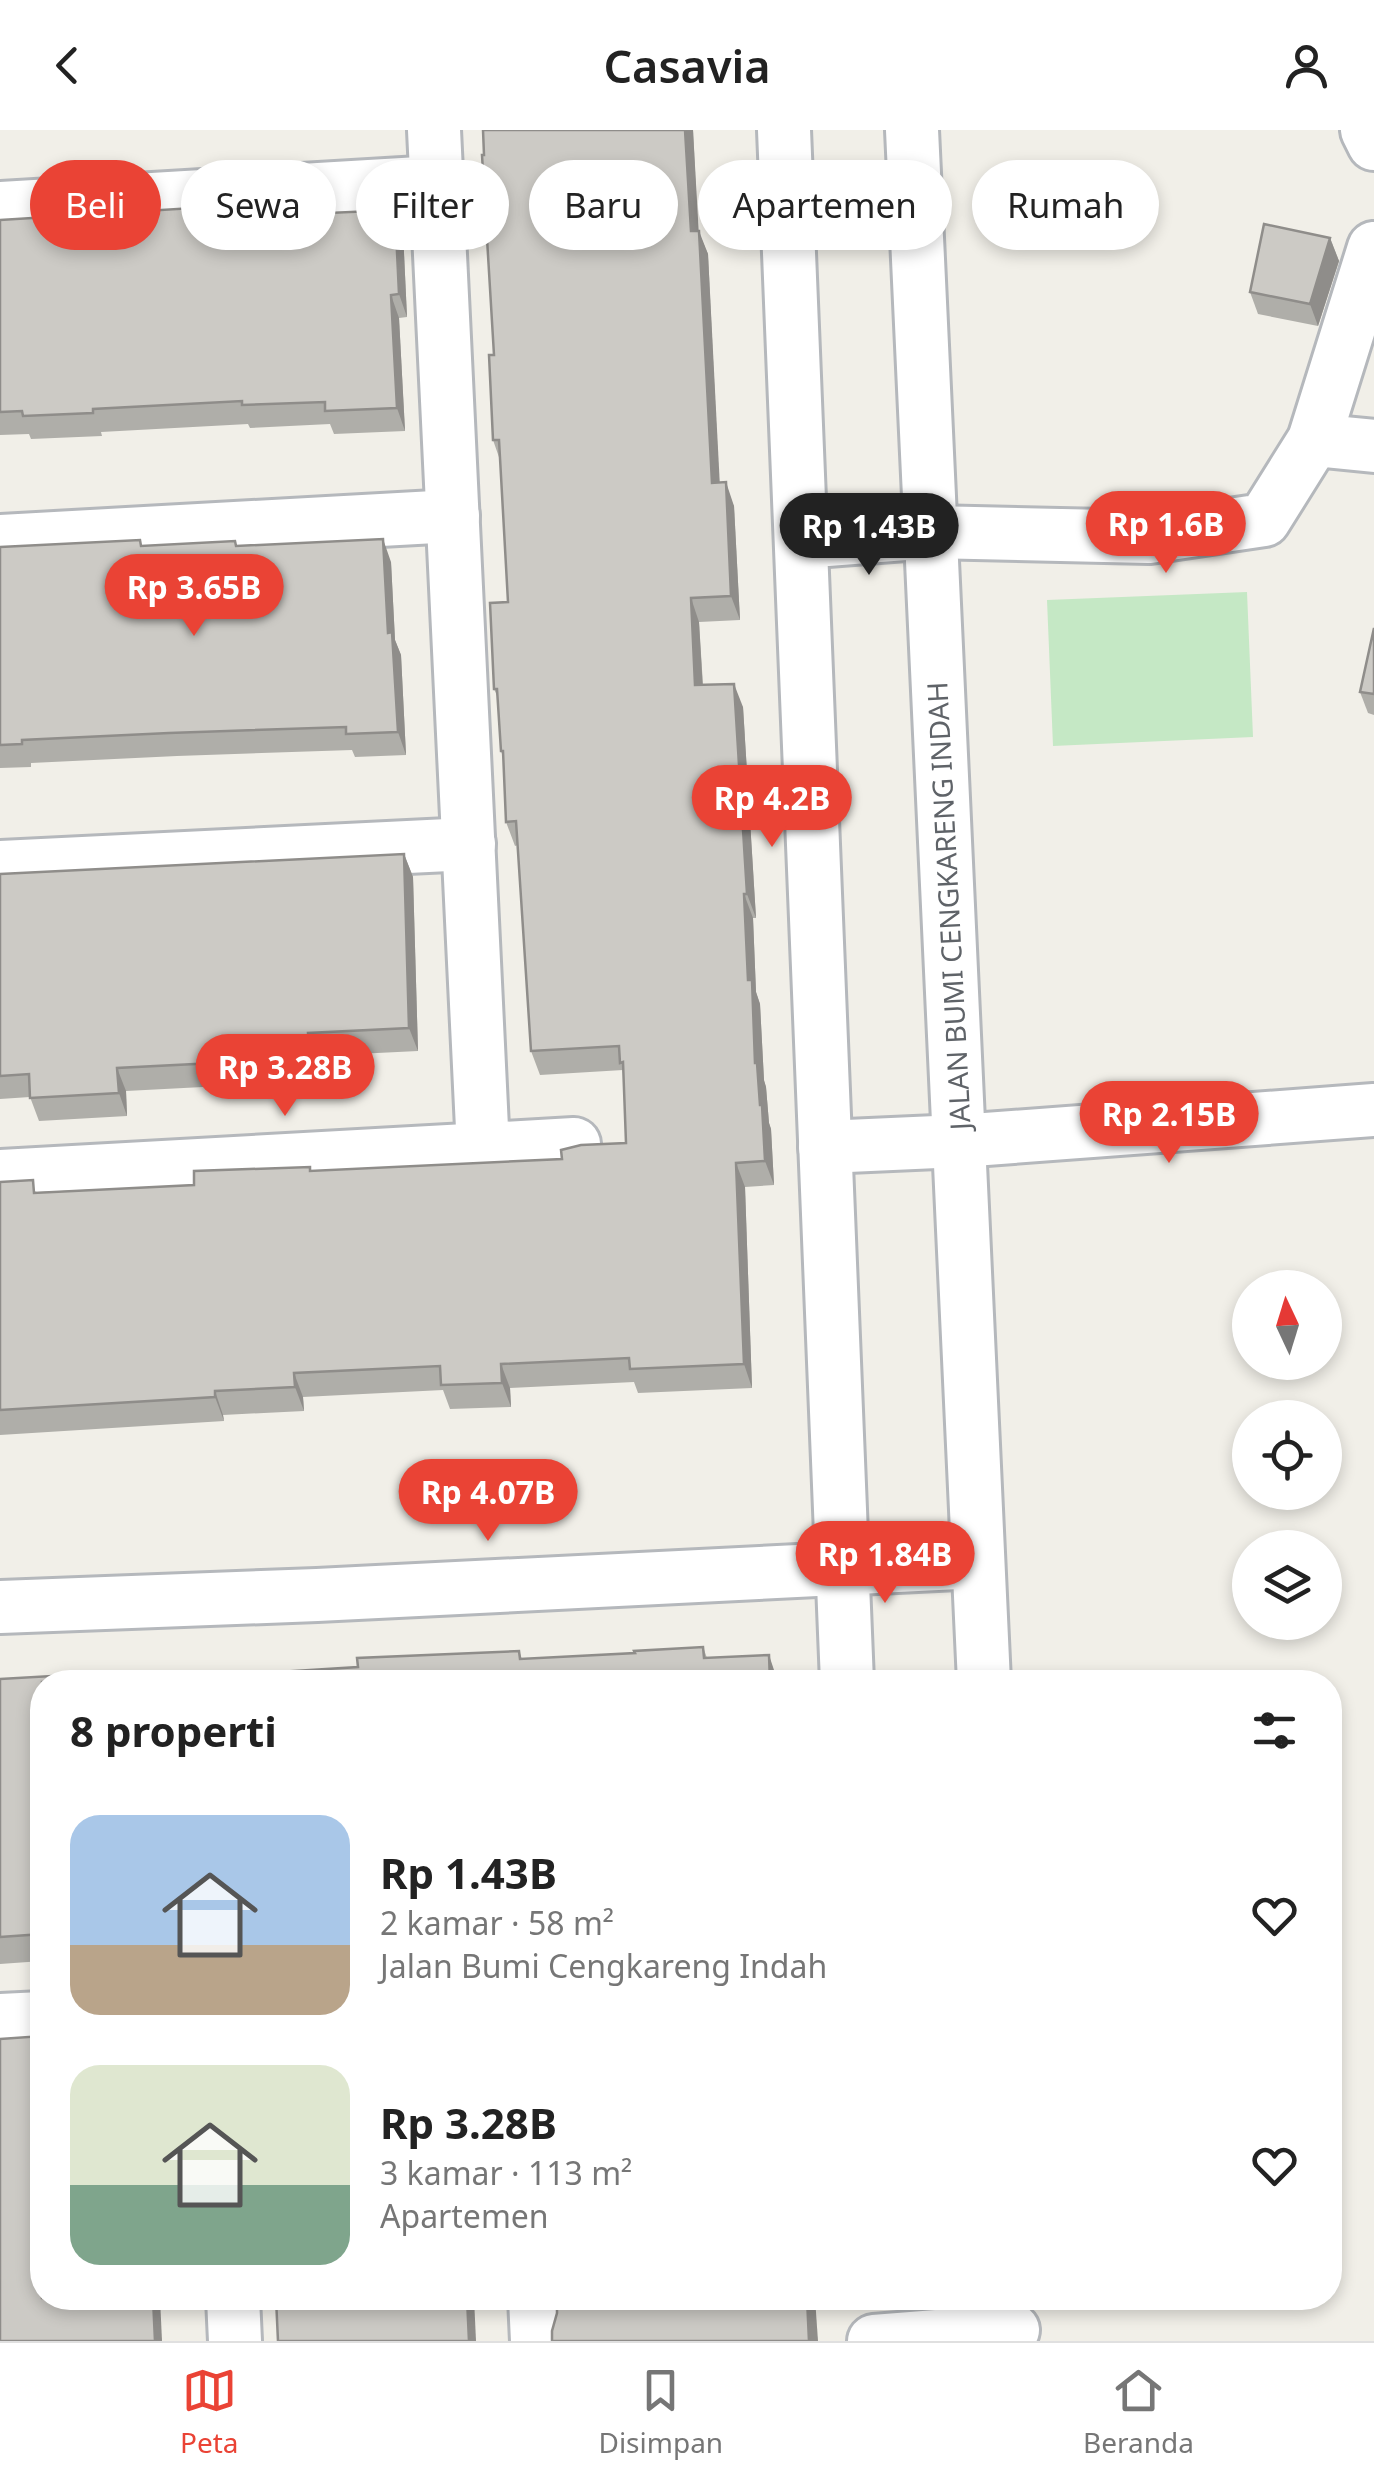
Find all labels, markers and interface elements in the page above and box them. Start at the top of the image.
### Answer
text: Casavia [603,35,771,96]
icon: back [40,38,95,93]
icon: person [1279,38,1334,93]
chip: Beli [30,160,161,250]
chip: Sewa [181,160,336,250]
chip: Filter [356,160,509,250]
chip: Baru [529,160,678,250]
chip: Apartemen [698,160,952,250]
chip: Rumah [972,160,1159,250]
pin: Rp 1.6B [1074,491,1258,576]
pin: Rp 1.43B [766,493,972,578]
text: Rp 1.6B [1108,502,1224,545]
text: Rp 1.43B [802,504,936,547]
pin: Rp 3.65B [91,554,297,639]
text: Rp 3.65B [127,565,261,608]
street label: JALAN BUMI CENGKARENG INDAH [917,681,979,1134]
pin: Rp 4.2B [680,765,864,850]
text: Rp 4.2B [714,776,830,819]
pin: Rp 3.28B [182,1034,388,1119]
text: Rp 3.28B [218,1045,352,1088]
pin: Rp 2.15B [1066,1081,1272,1166]
text: Rp 2.15B [1102,1092,1236,1135]
north arrow [1232,1270,1342,1380]
map controls [1232,1270,1342,1640]
button: locate [1232,1400,1342,1510]
pin: Rp 4.07B [385,1459,591,1544]
text: Rp 4.07B [421,1470,555,1513]
pin: Rp 1.84B [782,1521,988,1606]
button: layers [1232,1530,1342,1640]
text: Rp 1.84B [818,1532,952,1575]
text: 8 properti [70,1702,277,1759]
icon: filters [1247,1703,1302,1758]
text: Rp 1.43B [380,1844,557,1901]
icon: home [150,1855,270,1975]
icon: heart [1247,1888,1302,1943]
text: 2 kamar · 58 m² [380,1901,614,1944]
text: Jalan Bumi Cengkareng Indah [380,1944,827,1987]
text: Rp 3.28B [380,2094,557,2151]
icon: home [150,2105,270,2225]
icon: heart [1247,2138,1302,2193]
text: 3 kamar · 113 m² [380,2151,632,2194]
text: Apartemen [380,2194,549,2237]
tab: Peta [180,2363,239,2461]
tab: Disimpan [598,2363,723,2461]
tab: Beranda [1083,2363,1194,2461]

